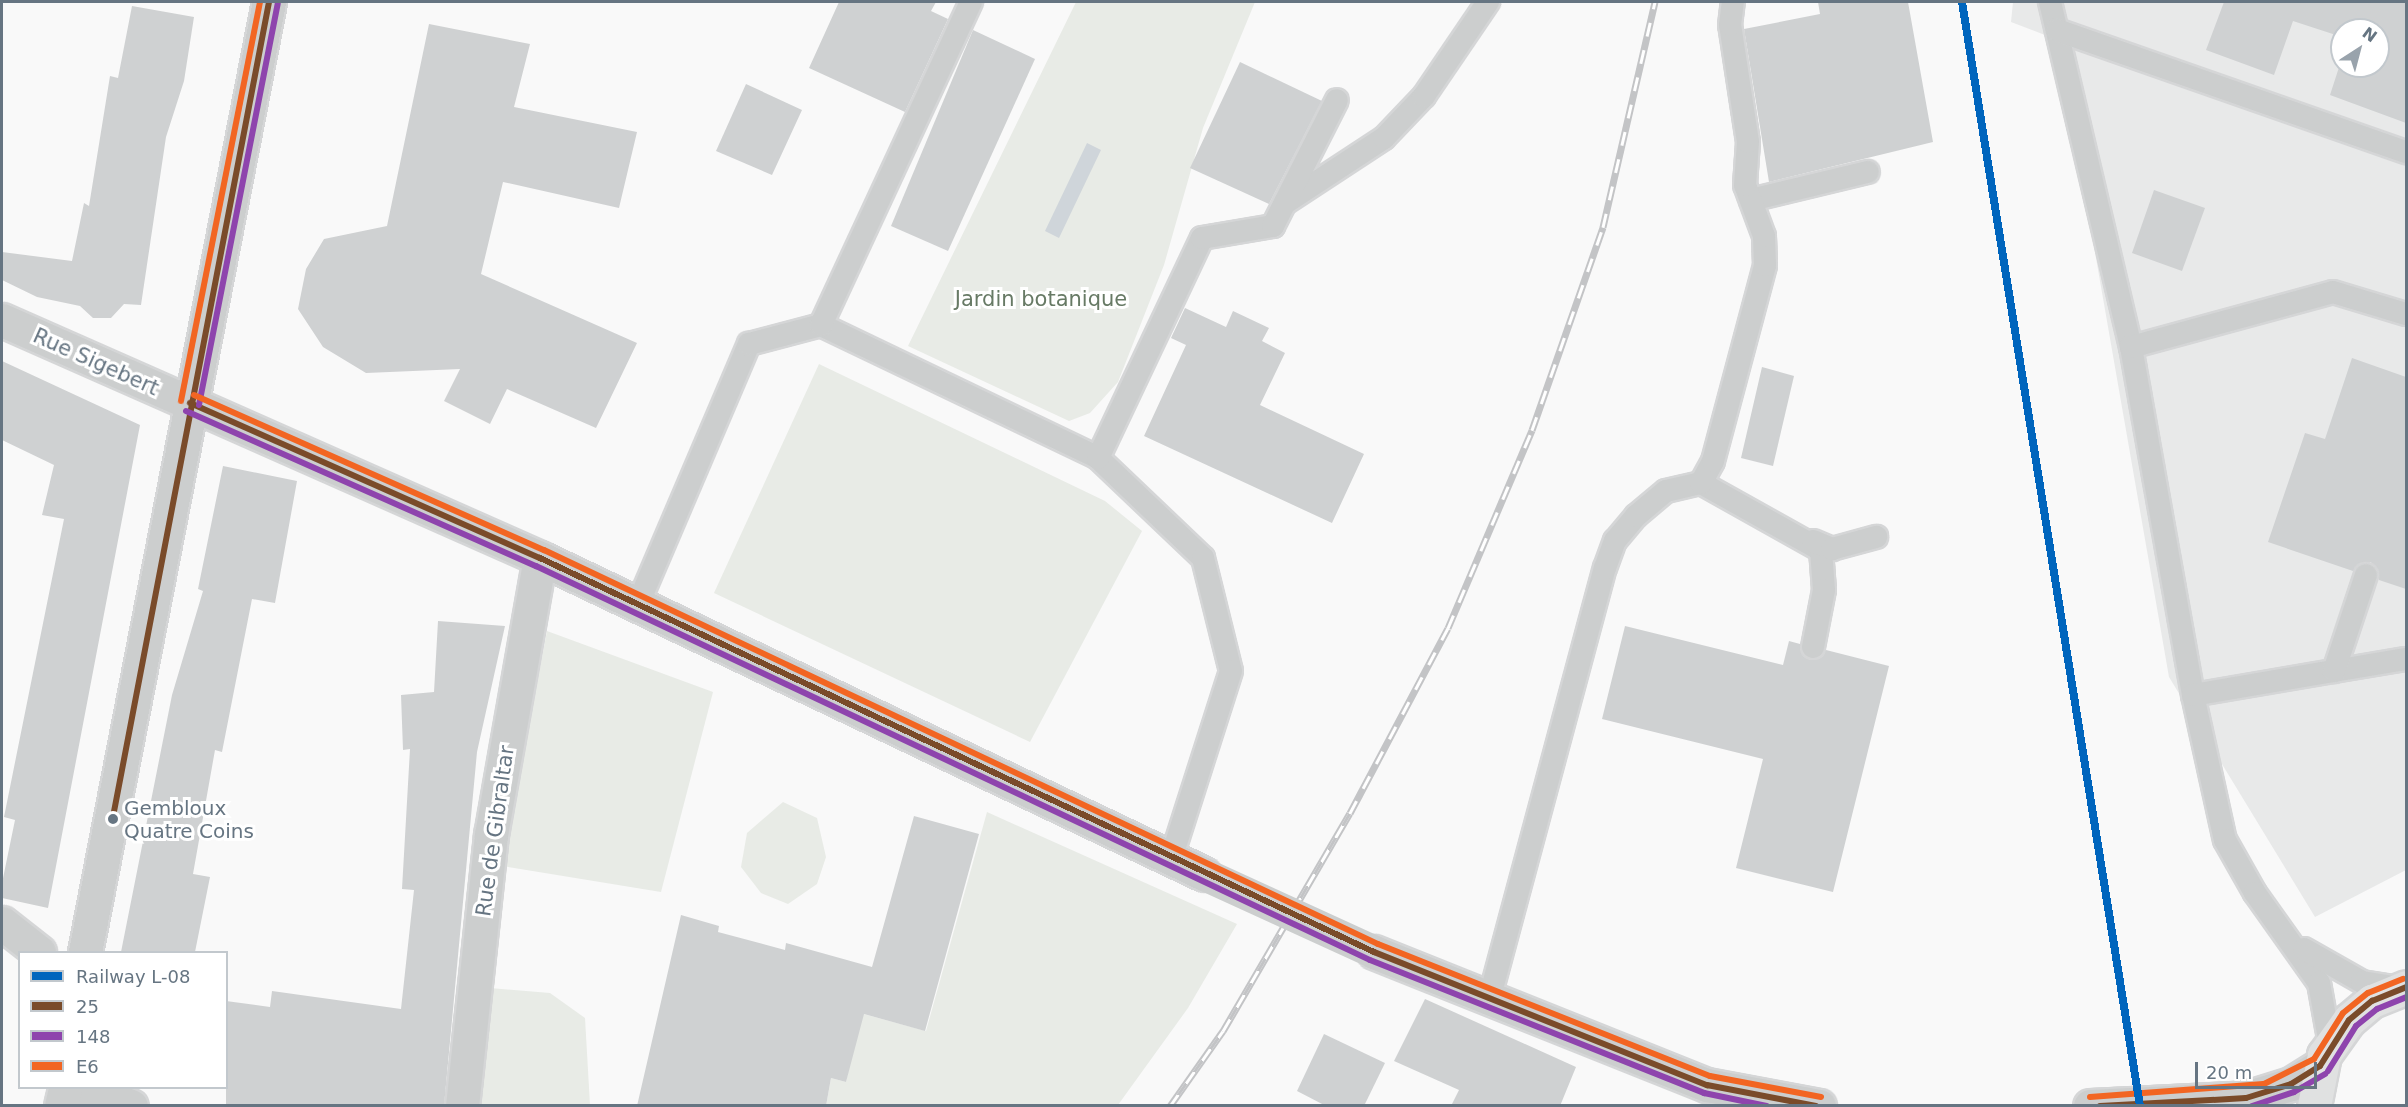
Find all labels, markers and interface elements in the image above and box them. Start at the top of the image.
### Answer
north arrow [2330,18,2390,78]
text: N [2359,23,2381,46]
park label: Jardin botanique [955,286,1127,312]
street label: Rue Sigebert [29,323,163,401]
street label: Rue de Gibraltar [471,744,519,918]
place label: Gembloux Quatre Coins [124,796,254,843]
marker: Gembloux Quatre Coins [107,813,119,825]
legend [18,951,228,1089]
text: Railway L-08 [76,966,190,987]
text: 25 [76,996,99,1017]
text: 148 [76,1026,110,1047]
scale bar [2198,1050,2320,1088]
text: E6 [76,1056,99,1077]
text: 20 m [2206,1062,2252,1083]

